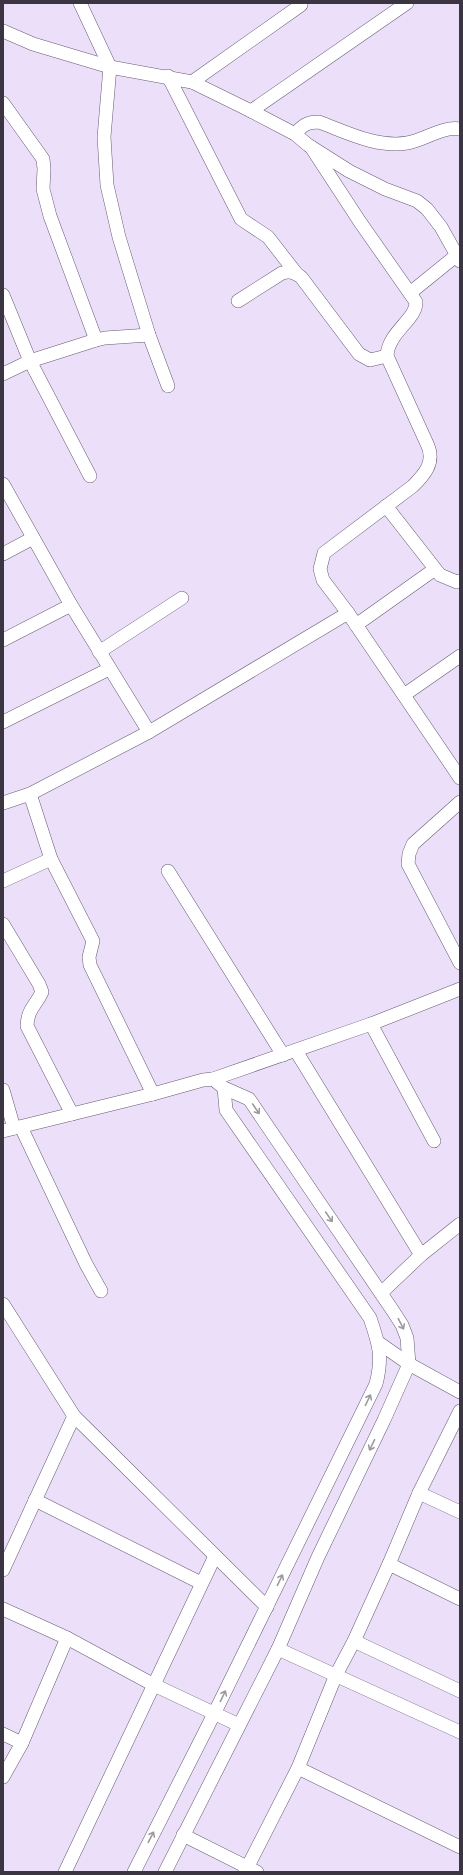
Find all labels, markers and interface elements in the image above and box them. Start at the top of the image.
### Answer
one-way arrow [252,1103,260,1114]
one-way arrow [324,1211,333,1222]
one-way arrow [398,1318,405,1330]
one-way arrow [365,1394,372,1406]
one-way arrow [368,1439,375,1451]
one-way arrow [277,1574,284,1586]
one-way arrow [220,1691,227,1703]
one-way arrow [148,1831,156,1843]

